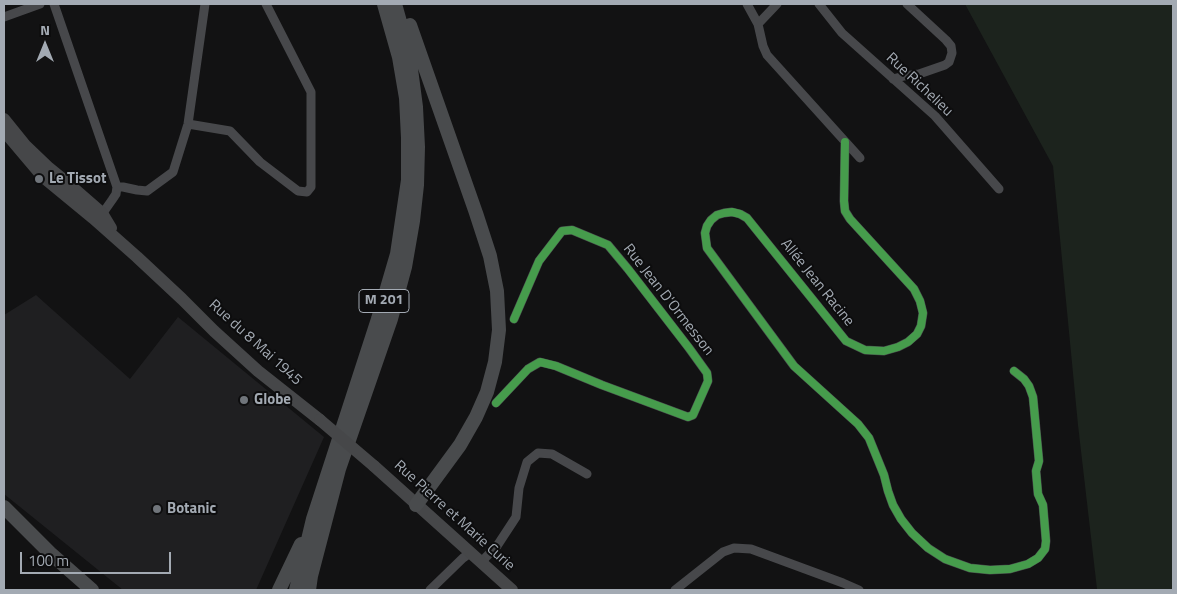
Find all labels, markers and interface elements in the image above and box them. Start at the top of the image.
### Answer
text: N [40,19,50,40]
north arrow [20,20,70,70]
street label: Rue Richelieu [882,49,956,121]
place label: Le Tissot [49,170,106,188]
marker: Le Tissot [33,173,45,185]
street label: Allée Jean Racine [776,236,858,330]
street label: Rue Jean D'Ormesson [619,241,717,359]
road number: M 201 [359,290,409,312]
street label: Rue du 8 Mai 1945 [205,296,305,390]
place label: Globe [254,391,291,409]
marker: Globe [238,394,250,406]
street label: Rue Pierre et Marie Curie [390,457,518,575]
place label: Botanic [167,500,216,518]
marker: Botanic [151,503,163,515]
scale bar [22,542,174,574]
text: 100 m [28,549,69,572]

